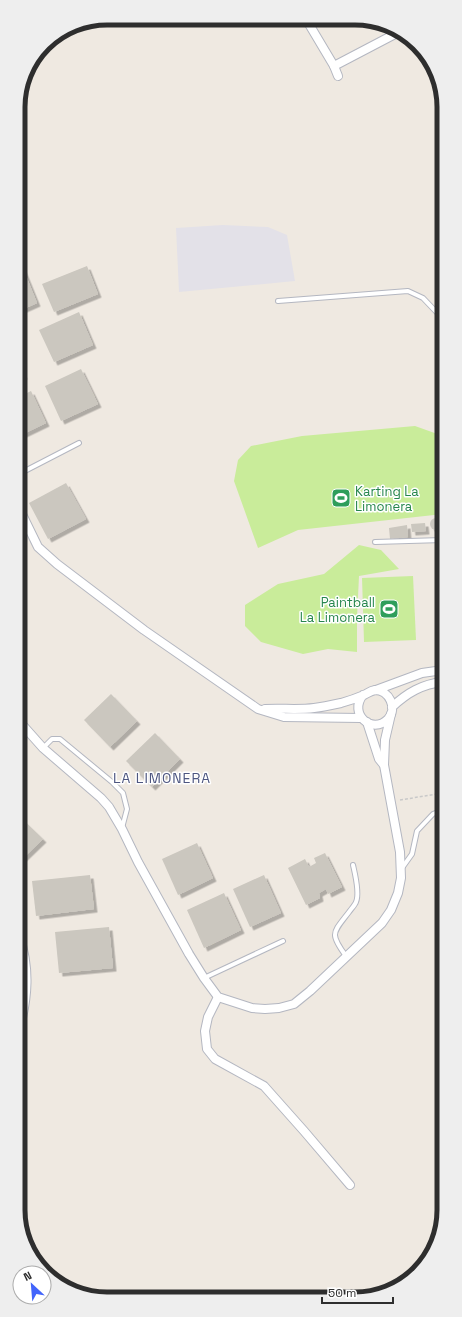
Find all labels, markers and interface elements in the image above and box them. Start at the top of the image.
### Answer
place label: Karting La Limonera [355,483,419,515]
sports icon: Karting La Limonera [330,487,352,509]
place label: Paintball La Limonera [300,594,376,626]
sports icon: Paintball La Limonera [378,598,400,620]
district label: LA LIMONERA [113,769,211,787]
north arrow [12,1265,52,1305]
text: N [21,1268,34,1284]
scale bar [322,1279,393,1305]
text: 50 m [328,1285,356,1301]

